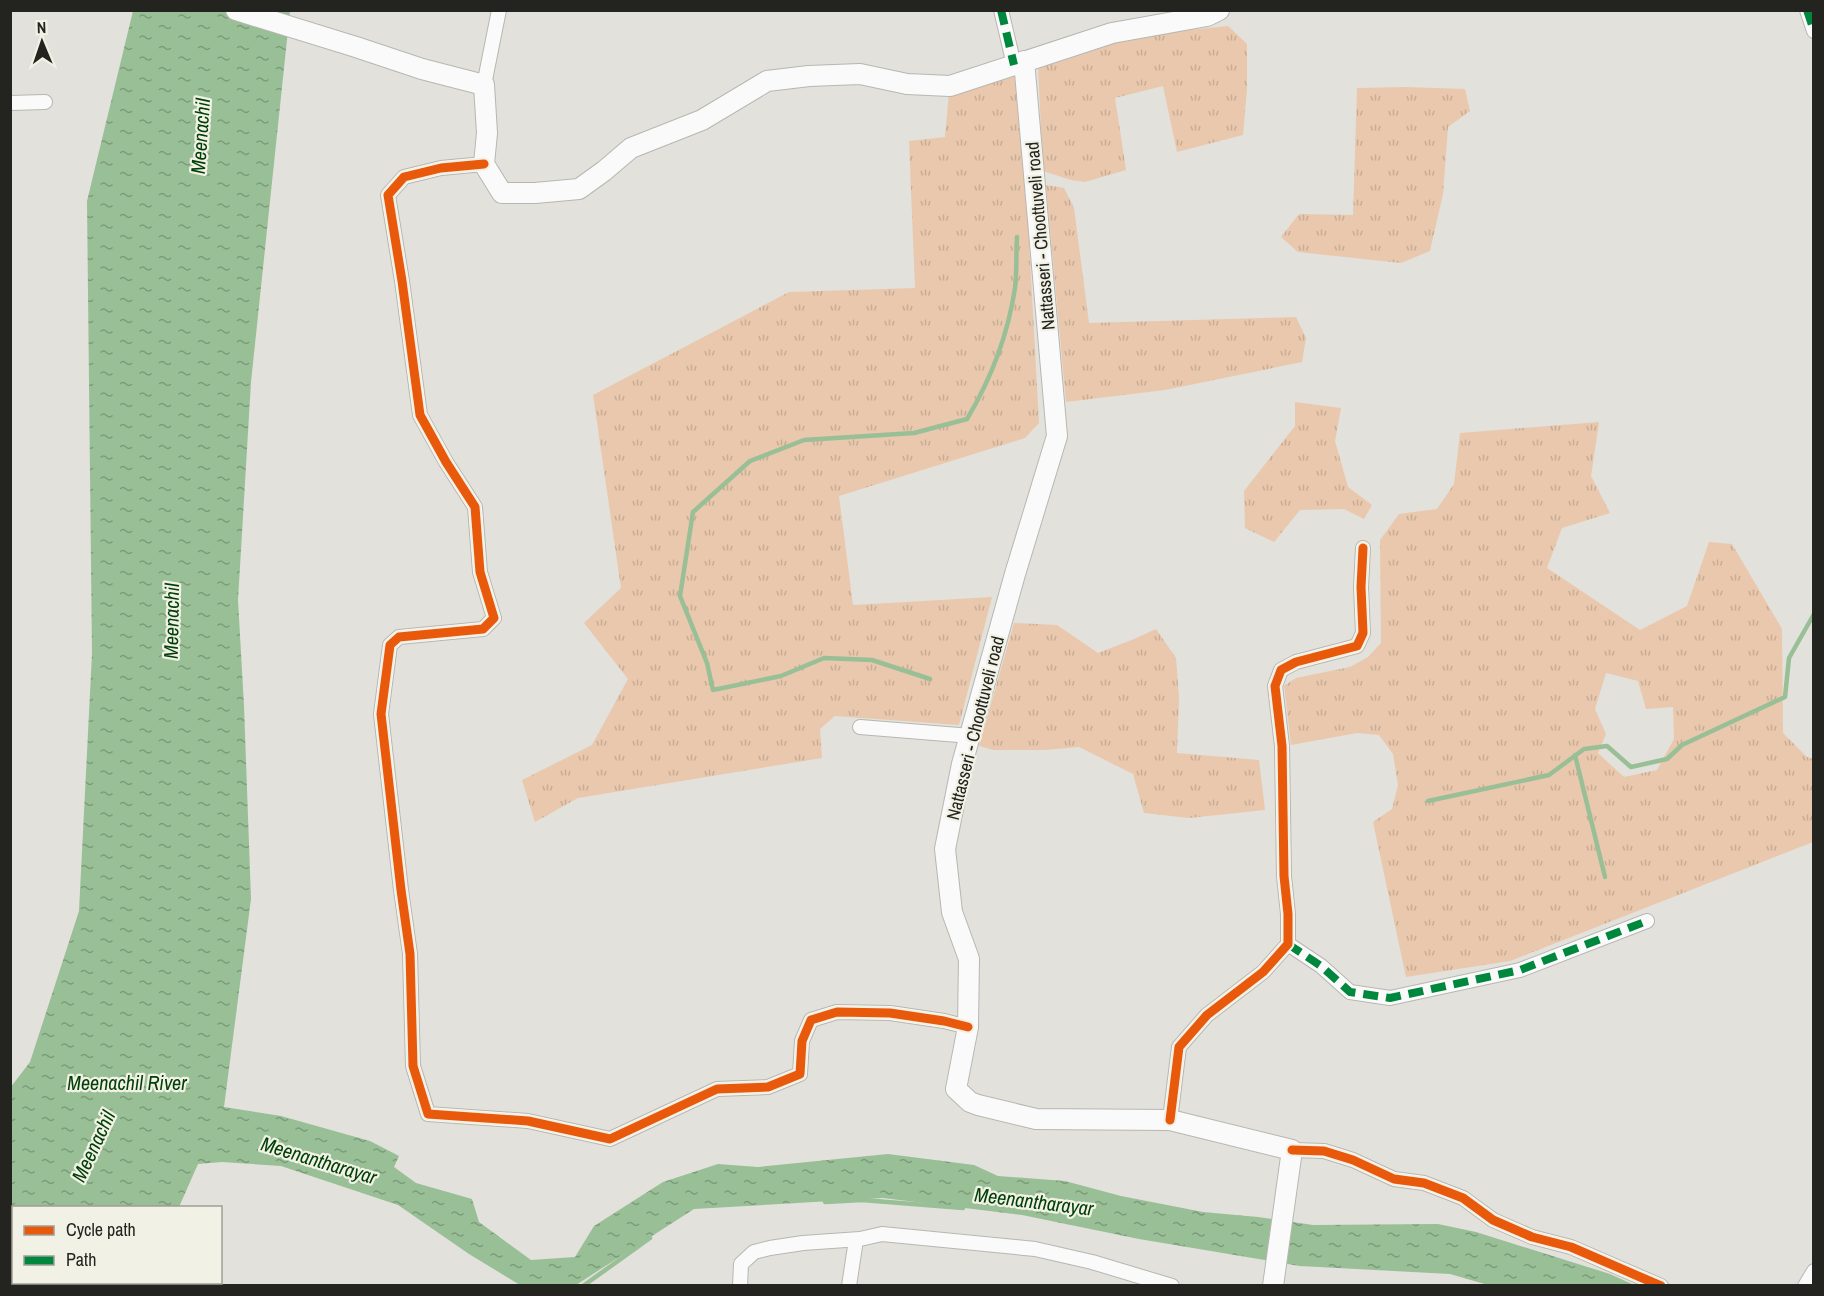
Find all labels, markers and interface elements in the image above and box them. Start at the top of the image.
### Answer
north arrow [12,12,72,72]
text: N [36,16,47,38]
water label: Meenachil [184,97,216,175]
street label: Nattasseri - Choottuveli road [1019,141,1061,331]
water label: Meenachil [157,583,185,659]
street label: Nattasseri - Choottuveli road [940,633,1010,823]
water label: Meenachil River [67,1069,187,1096]
water label: Meenachil [65,1106,121,1186]
water label: Meenantharayar [258,1130,381,1191]
water label: Meenantharayar [973,1180,1095,1222]
legend [12,1206,222,1284]
text: Cycle path [66,1217,136,1242]
text: Path [66,1247,96,1272]

